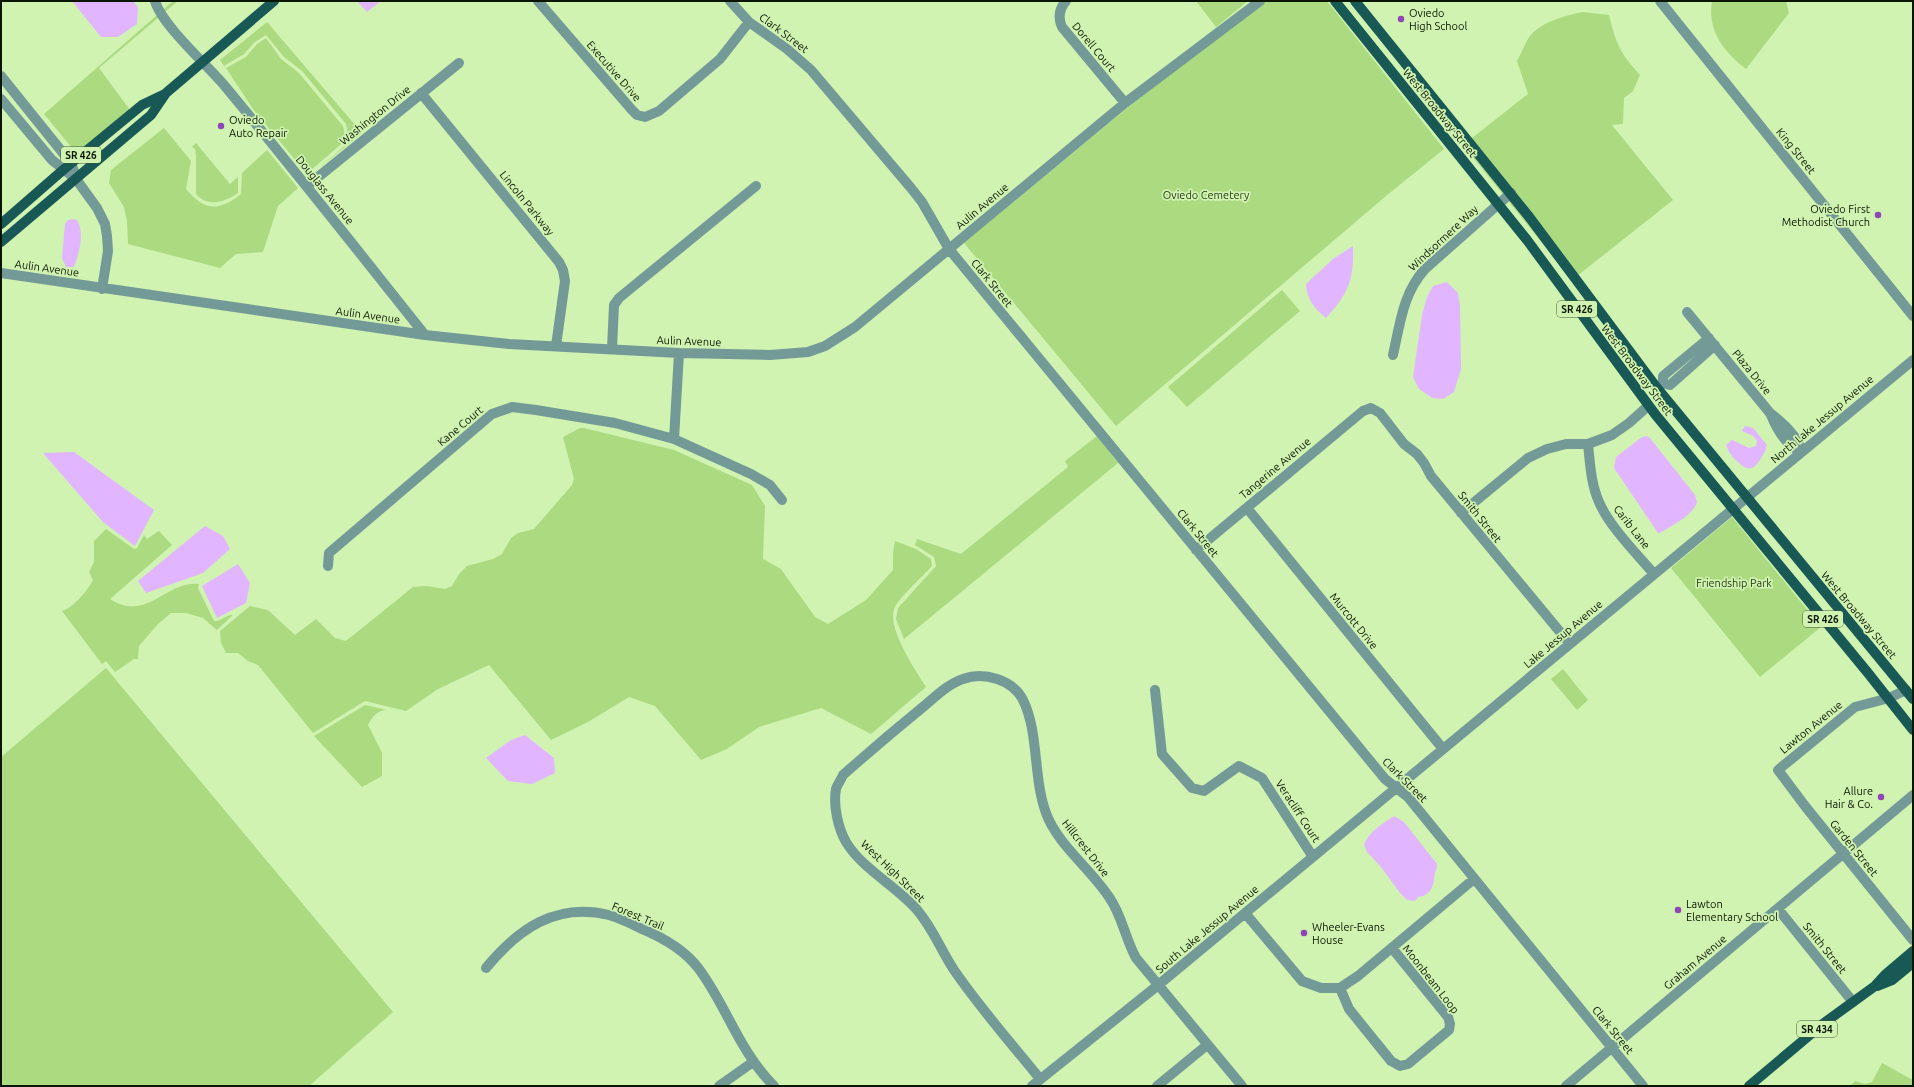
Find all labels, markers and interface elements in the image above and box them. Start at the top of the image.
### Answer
place label: Oviedo High School [1409,7,1467,32]
street label: Clark Street [757,11,811,56]
marker: Oviedo High School [1396,14,1406,24]
street label: Dorell Court [1070,20,1119,75]
street label: Executive Drive [585,38,643,104]
street label: West Broadway Street [1401,66,1480,160]
street label: Washington Drive [337,83,413,147]
place label: Oviedo Auto Repair [229,114,288,139]
marker: Oviedo Auto Repair [216,121,226,131]
street label: King Street [1774,126,1819,177]
road number: SR 426 [61,147,101,163]
street label: Douglass Avenue [294,153,356,227]
street label: Lincoln Parkway [497,168,557,238]
street label: Aulin Avenue [953,181,1011,231]
park label: Oviedo Cemetery [1163,189,1250,201]
street label: Windsormere Way [1406,202,1481,273]
place label: Oviedo First Methodist Church [1782,203,1871,228]
marker: Oviedo First Methodist Church [1873,210,1883,220]
street label: Clark Street [969,257,1015,310]
street label: Aulin Avenue [14,258,80,278]
road number: SR 426 [1557,301,1597,317]
street label: Aulin Avenue [335,305,401,325]
street label: West Broadway Street [1599,322,1675,418]
street label: Aulin Avenue [656,334,722,348]
street label: Plaza Drive [1730,347,1774,397]
street label: North Lake Jessup Avenue [1768,373,1876,465]
street label: Kane Court [435,403,485,448]
street label: Tangerine Avenue [1237,435,1313,501]
street label: Smith Street [1456,489,1505,545]
street label: Carib Lane [1611,503,1653,551]
street label: Clark Street [1175,507,1221,560]
street label: West Broadway Street [1819,569,1899,662]
park label: Friendship Park [1696,577,1772,589]
street label: Murcott Drive [1328,591,1380,651]
street label: Lake Jessup Avenue [1521,598,1605,670]
road number: SR 426 [1803,611,1843,627]
street label: Lawton Avenue [1778,698,1844,756]
street label: Clark Street [1380,755,1430,805]
street label: Veracliff Court [1273,778,1323,845]
place label: Allure Hair & Co. [1825,785,1873,810]
marker: Allure Hair & Co. [1876,792,1886,802]
street label: Hillcrest Drive [1060,817,1112,879]
street label: Garden Street [1828,817,1881,879]
street label: West High Street [859,838,928,905]
street label: South Lake Jessup Avenue [1153,883,1261,975]
place label: Lawton Elementary School [1686,898,1778,923]
street label: Forest Trail [610,900,666,932]
marker: Lawton Elementary School [1673,905,1683,915]
street label: Smith Street [1801,920,1850,976]
place label: Wheeler-Evans House [1312,921,1385,946]
marker: Wheeler-Evans House [1299,928,1309,938]
street label: Graham Avenue [1661,932,1729,992]
street label: Moonbeam Loop [1400,942,1462,1016]
street label: Clark Street [1590,1004,1636,1057]
road number: SR 434 [1797,1021,1837,1037]

